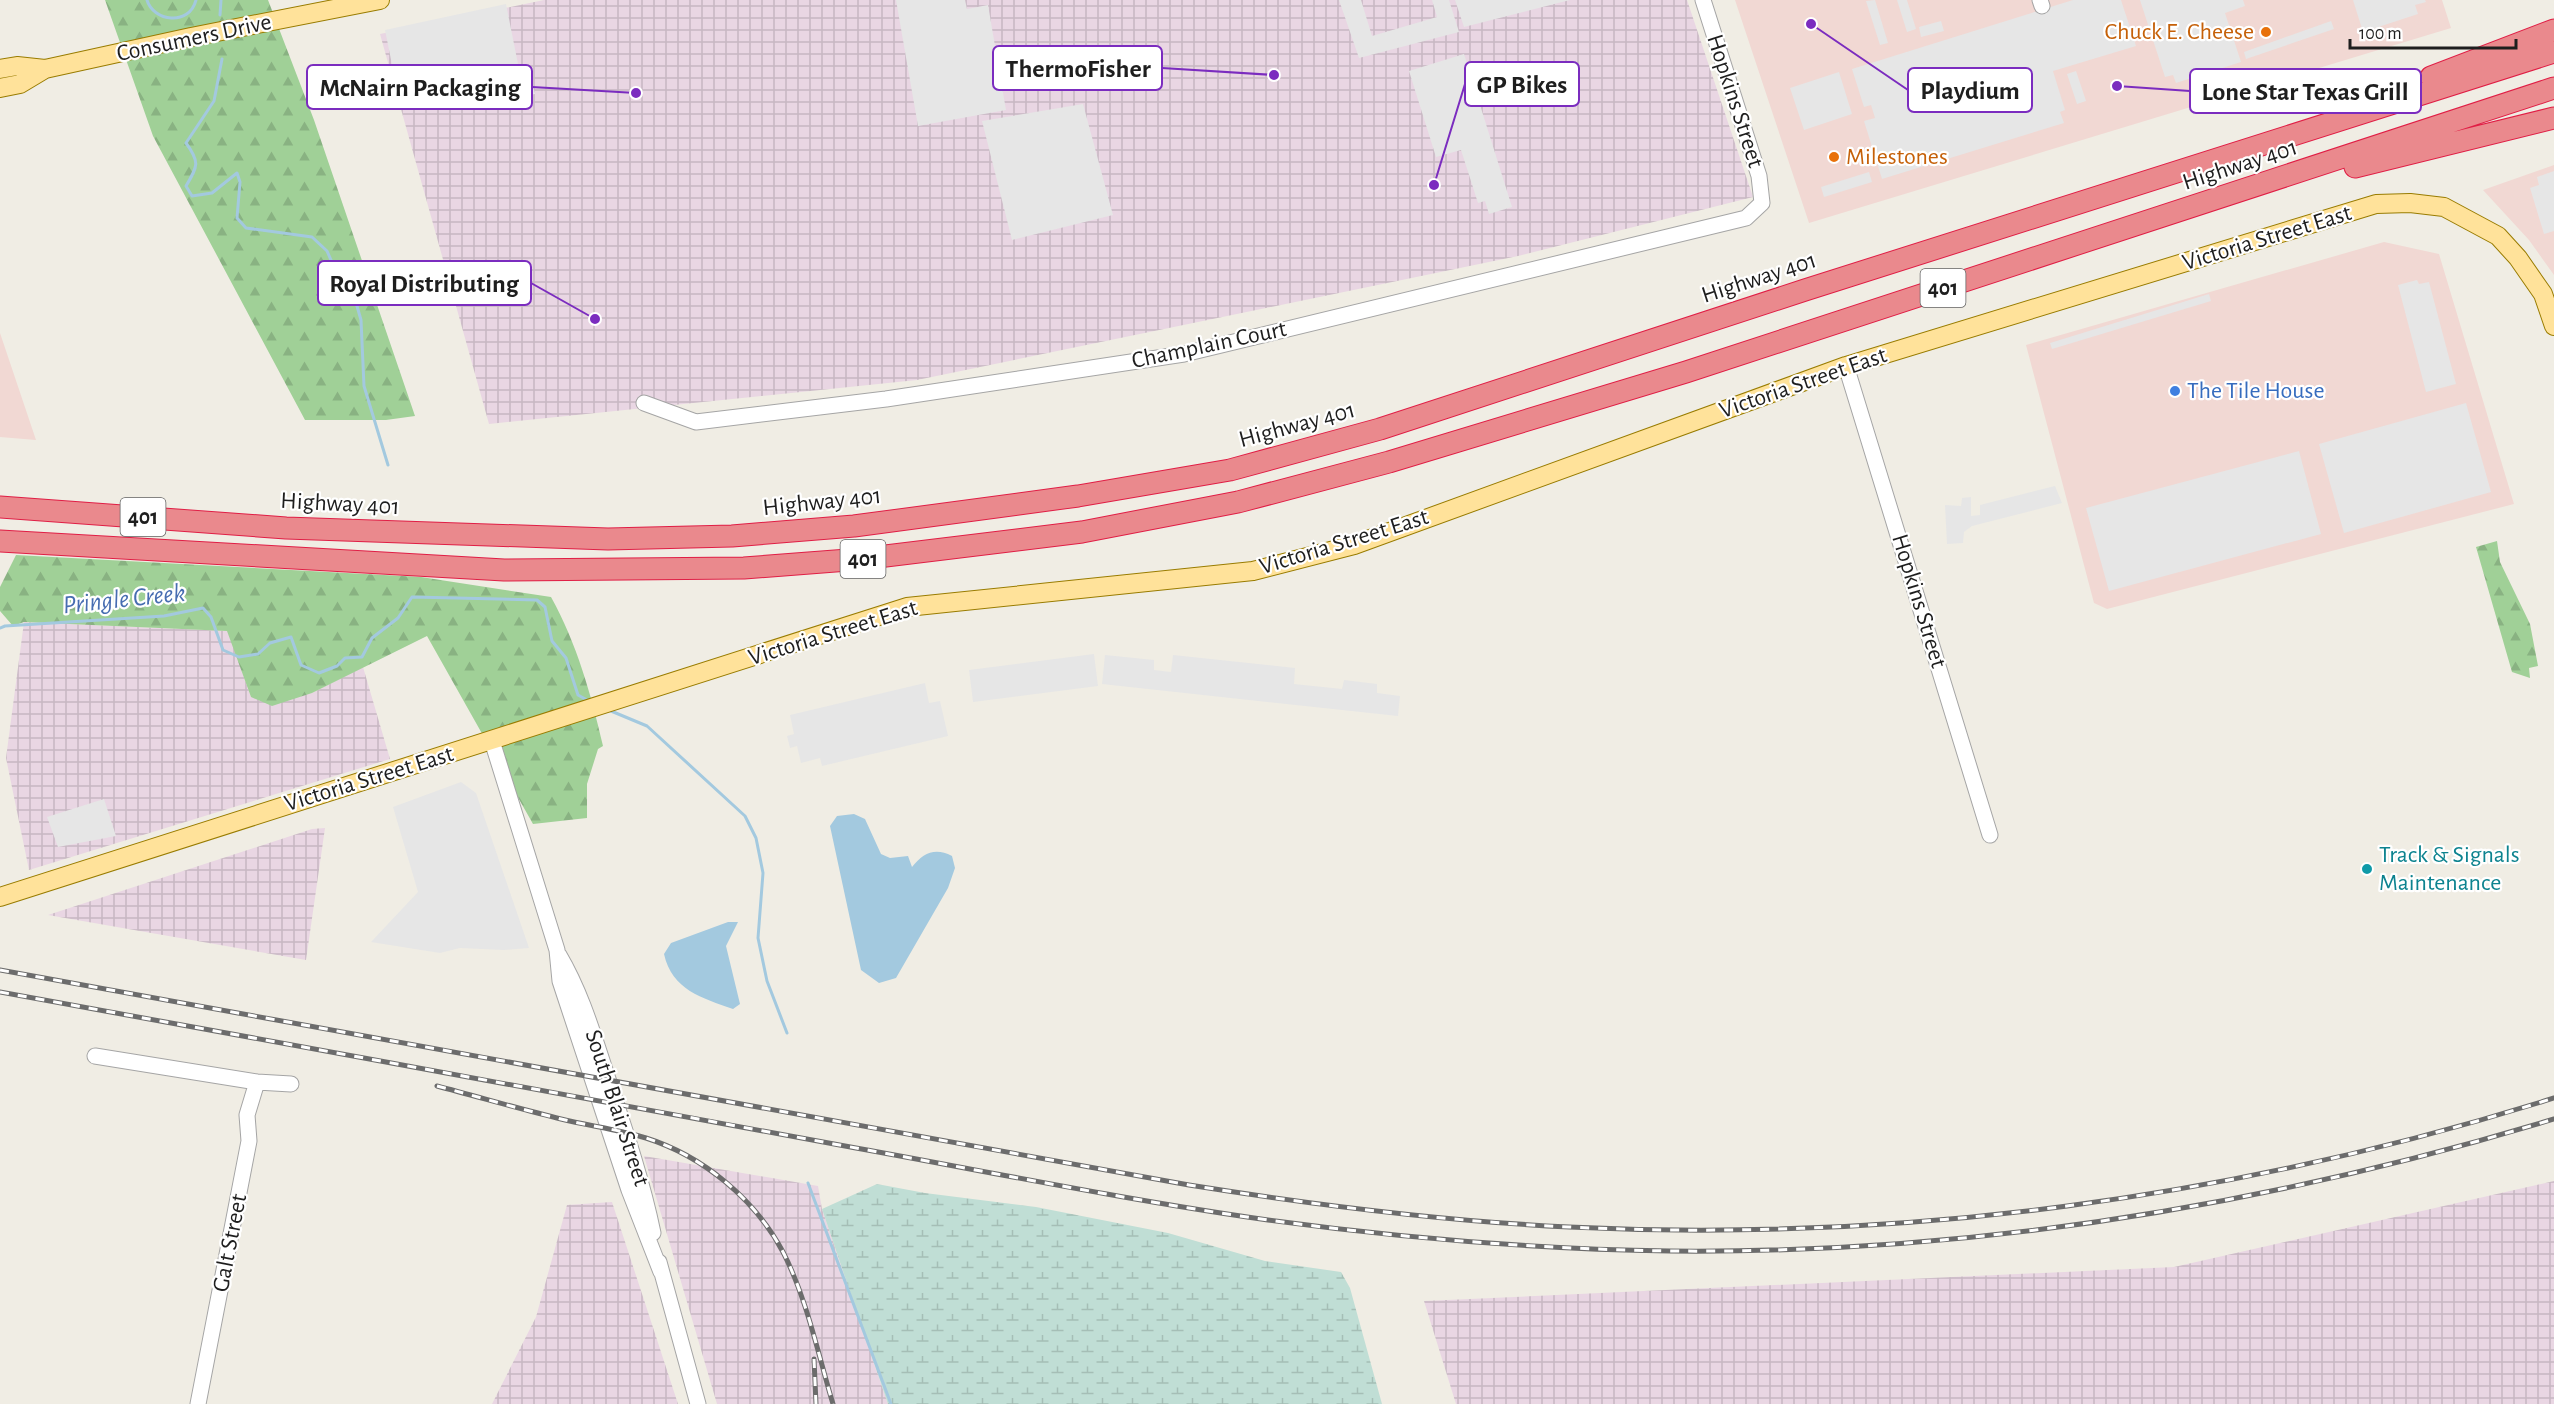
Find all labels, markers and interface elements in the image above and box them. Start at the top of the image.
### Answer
street label: Consumers Drive [114,10,274,66]
scale bar [2350,12,2516,50]
place label: Chuck E. Cheese [2105,20,2254,44]
marker: Chuck E. Cheese [2259,25,2273,39]
text: 100 m [2359,25,2402,43]
street label: Hopkins Street [1702,31,1768,171]
callout: ThermoFisher [993,46,1162,90]
text: ThermoFisher [1005,56,1151,82]
callout: GP Bikes [1465,62,1579,106]
callout: McNairn Packaging [307,65,532,109]
callout: Playdium [1908,68,2032,112]
callout: Lone Star Texas Grill [2190,69,2421,113]
text: GP Bikes [1477,72,1567,98]
text: McNairn Packaging [319,75,521,101]
text: Playdium [1920,78,2020,104]
text: Lone Star Texas Grill [2201,79,2409,105]
street label: Highway 401 [2180,135,2300,195]
place label: Milestones [1846,145,1948,169]
marker: Milestones [1827,150,1841,164]
street label: Victoria Street East [2180,201,2355,275]
street label: Highway 401 [1699,248,1819,308]
callout: Royal Distributing [318,261,531,305]
road number: 401 [1920,269,1966,307]
text: Royal Distributing [329,271,520,297]
street label: Champlain Court [1129,317,1289,373]
street label: Victoria Street East [1716,343,1890,423]
place label: The Tile House [2187,379,2324,403]
marker: The Tile House [2168,384,2182,398]
street label: Highway 401 [1236,398,1358,452]
street label: Highway 401 [761,484,883,520]
street label: Highway 401 [280,489,400,519]
road number: 401 [120,498,166,536]
street label: Victoria Street East [1257,505,1432,579]
street label: Hopkins Street [1887,531,1951,671]
road number: 401 [840,540,886,578]
water label: Pringle Creek [62,580,186,618]
street label: Victoria Street East [746,596,921,670]
street label: Victoria Street East [282,742,457,816]
place label: Track & Signals Maintenance [2379,843,2520,895]
marker: Track & Signals Maintenance [2360,862,2374,876]
street label: South Blair Street [580,1027,654,1189]
street label: Galt Street [209,1192,251,1294]

